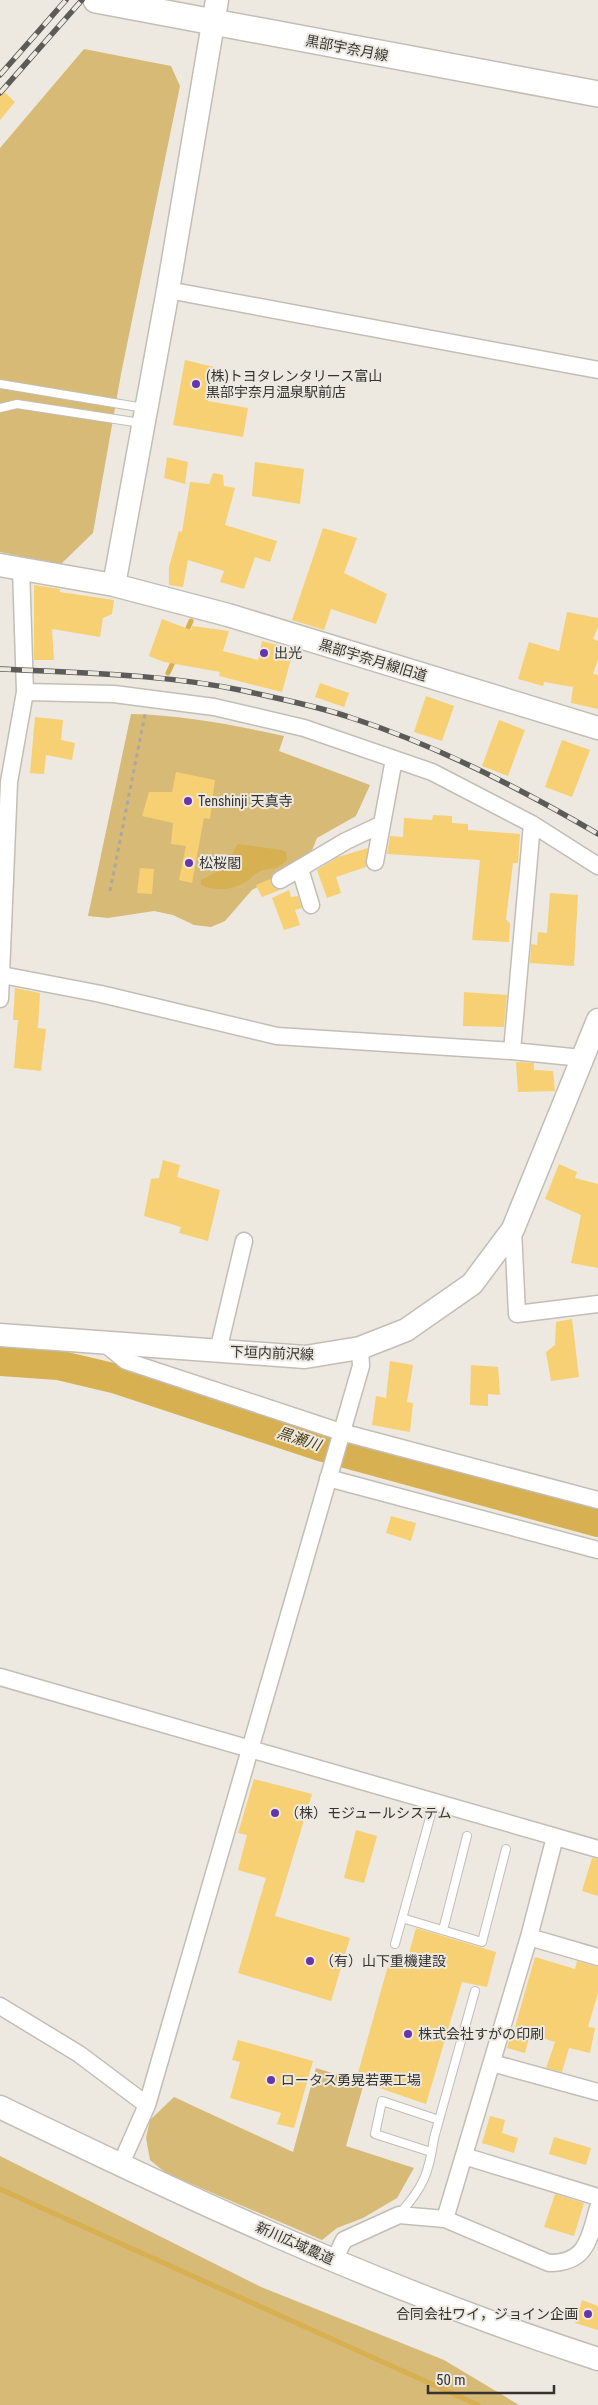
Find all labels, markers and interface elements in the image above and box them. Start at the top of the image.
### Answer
street label: 黒部宇奈月線 [304,32,390,64]
place label: (株)トヨタレンタリース富山 黒部宇奈月温泉駅前店 [206,368,382,400]
marker: (株)トヨタレンタリース富山 黒部宇奈月温泉駅前店 [190,378,202,390]
street label: 黒部宇奈月線旧道 [317,636,429,684]
place label: 出光 [274,645,302,661]
marker: 出光 [258,647,270,659]
place label: Tenshinji 天真寺 [198,793,293,809]
marker: Tenshinji 天真寺 [182,795,194,807]
place label: 松桜閣 [199,855,241,871]
marker: 松桜閣 [183,857,195,869]
street label: 下垣内前沢線 [230,1344,314,1362]
water label: 黒瀬川 [275,1423,325,1455]
place label: （株）モジュールシステム [285,1805,452,1821]
marker: （株）モジュールシステム [269,1807,281,1819]
place label: （有）山下重機建設 [320,1953,446,1969]
marker: （有）山下重機建設 [304,1955,316,1967]
place label: 株式会社すがの印刷 [418,2026,544,2042]
marker: 株式会社すがの印刷 [402,2028,414,2040]
place label: ロータス勇晃若栗工場 [281,2072,421,2088]
marker: ロータス勇晃若栗工場 [265,2074,277,2086]
street label: 新川広域農道 [253,2219,337,2267]
place label: 合同会社ワイ，ジョイン企画 [396,2306,578,2322]
marker: 合同会社ワイ，ジョイン企画 [582,2308,594,2320]
scale bar [428,2362,554,2394]
text: 50 m [436,2371,466,2389]

